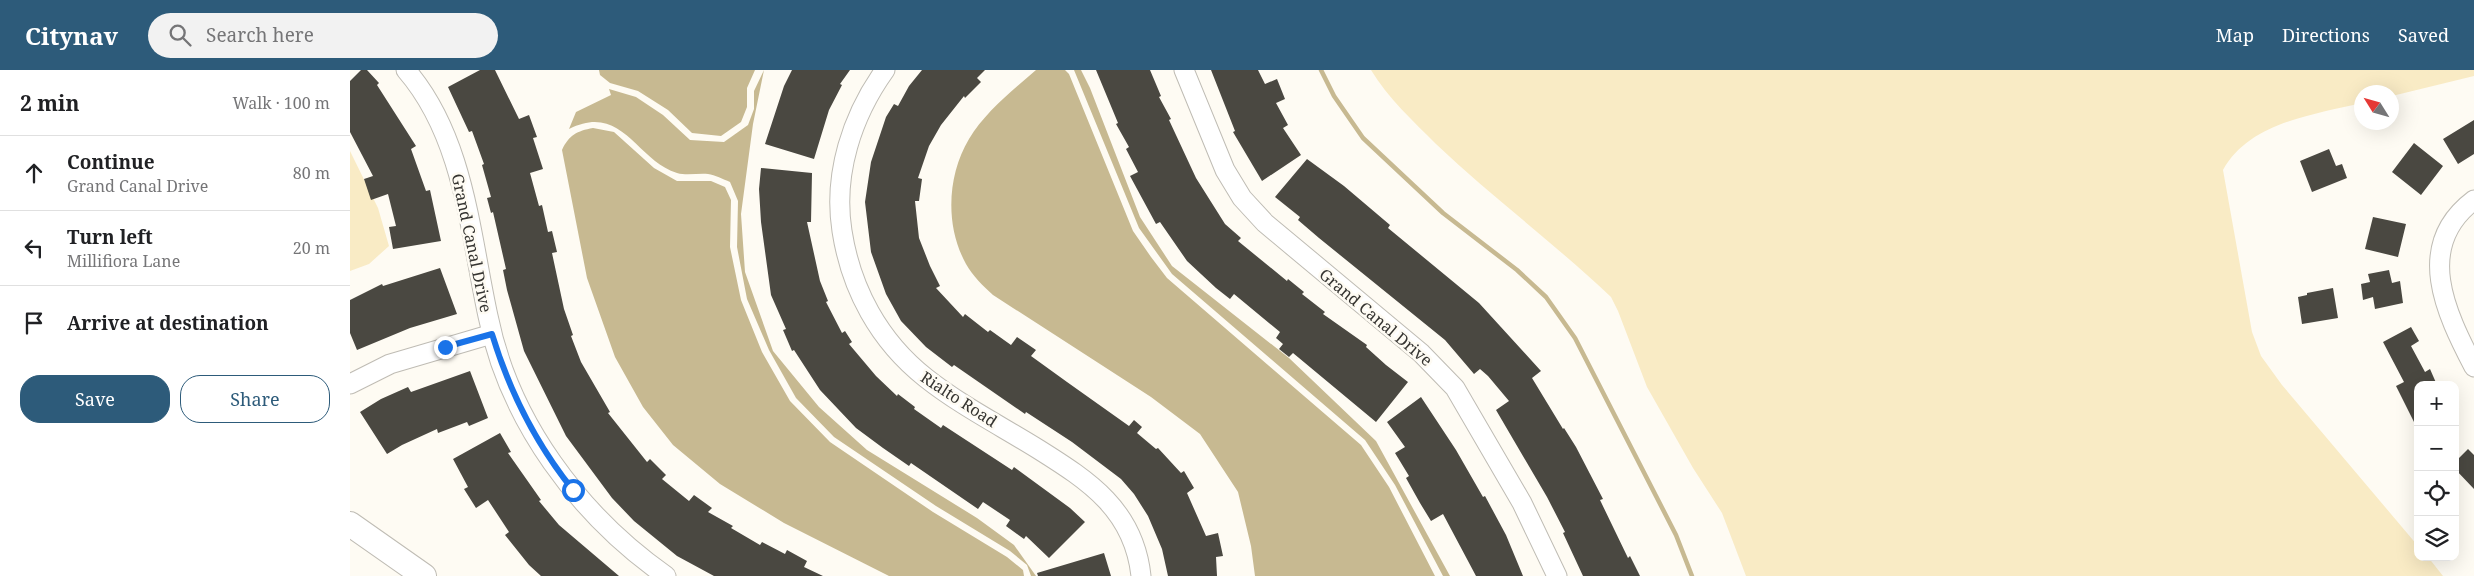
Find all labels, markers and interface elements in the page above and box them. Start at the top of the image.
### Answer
search box [148,13,498,58]
text: Citynav [25,19,118,52]
icon: search [166,21,194,49]
text: Search here [206,22,314,48]
text: Map [2216,23,2254,47]
text: Directions [2282,23,2370,47]
text: Saved [2398,23,2449,47]
north arrow [2354,85,2399,130]
text: 2 min [20,89,79,117]
text: Walk · 100 m [233,92,330,114]
text: Continue [67,149,155,175]
icon: ahead [20,159,48,187]
text: 80 m [293,162,330,184]
street label: Grand Canal Drive [447,172,497,314]
text: Grand Canal Drive [67,175,208,197]
text: Turn left [67,224,153,250]
icon: left [20,234,48,262]
text: 20 m [293,237,330,259]
text: Millifiora Lane [67,250,180,272]
street label: Grand Canal Drive [1315,263,1437,371]
icon: arrive [20,309,48,337]
text: Arrive at destination [67,310,269,336]
route end [434,336,457,359]
street label: Rialto Road [916,366,1002,432]
button: Save [20,375,170,423]
button: Share [180,375,330,423]
map controls [2414,381,2459,561]
button: + [2414,381,2459,426]
button: − [2414,426,2459,471]
button: locate [2414,471,2459,516]
route start [562,479,585,502]
button: layers [2414,516,2459,561]

